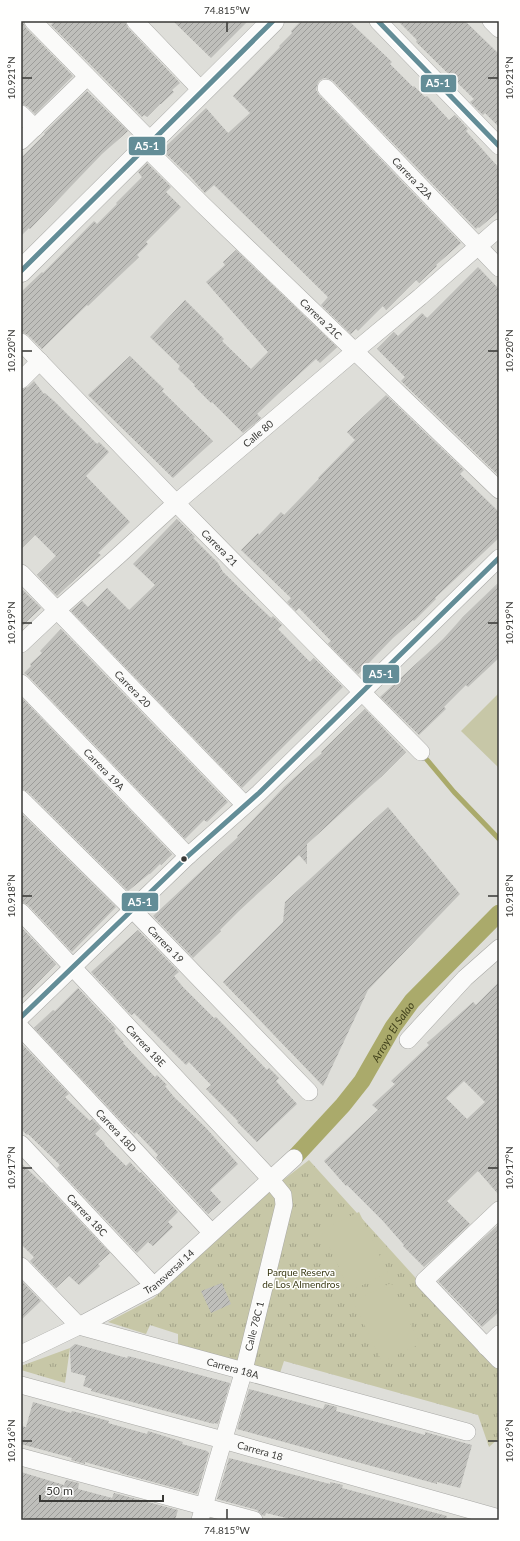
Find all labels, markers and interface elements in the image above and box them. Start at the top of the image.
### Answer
text: 74.815°W [204,4,251,16]
text: 10.921°N [5,56,17,100]
text: 10.921°N [503,56,515,100]
line badge: A5-1 [420,74,457,93]
text: A5-1 [425,76,450,89]
line badge: A5-1 [128,136,166,156]
text: A5-1 [134,139,159,152]
street label: Carrera 22A [390,155,436,202]
street label: Carrera 21C [298,296,345,342]
text: 10.920°N [5,329,17,373]
text: 10.920°N [503,329,515,373]
street label: Calle 80 [240,417,276,450]
street label: Carrera 21 [199,527,241,569]
text: 10.919°N [5,601,17,645]
text: 10.919°N [503,601,515,645]
line badge: A5-1 [362,664,400,684]
text: A5-1 [368,667,393,680]
street label: Carrera 20 [112,668,154,710]
street label: Carrera 19A [81,746,127,793]
unlabelled marker [179,854,189,864]
text: 10.918°N [5,874,17,918]
text: 10.918°N [503,874,515,918]
line badge: A5-1 [121,892,159,912]
text: A5-1 [127,895,152,908]
street label: Carrera 19 [145,923,187,965]
water label: Arroyo El Salao [368,998,416,1065]
street label: Carrera 18E [124,1022,168,1069]
street label: Carrera 18D [93,1106,140,1155]
text: 10.917°N [5,1146,17,1190]
text: 10.917°N [503,1146,515,1190]
street label: Carrera 18C [65,1191,110,1239]
street label: Transversal 14 [142,1246,197,1296]
park label: Parque Reserva de Los Almendros [262,1266,340,1290]
street label: Calle 78C 1 [242,1300,266,1352]
street label: Carrera 18A [206,1355,261,1381]
text: 10.916°N [5,1419,17,1463]
text: 10.916°N [503,1419,515,1463]
street label: Carrera 18 [236,1438,285,1463]
scale bar [40,1477,163,1503]
text: 50 m [46,1483,73,1498]
text: 74.815°W [204,1524,251,1536]

